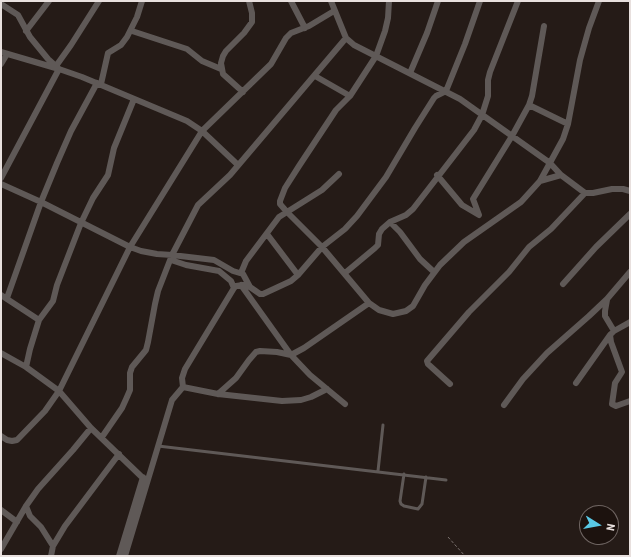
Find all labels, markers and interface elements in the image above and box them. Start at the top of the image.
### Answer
north arrow [579,505,619,545]
text: N [603,523,617,532]

